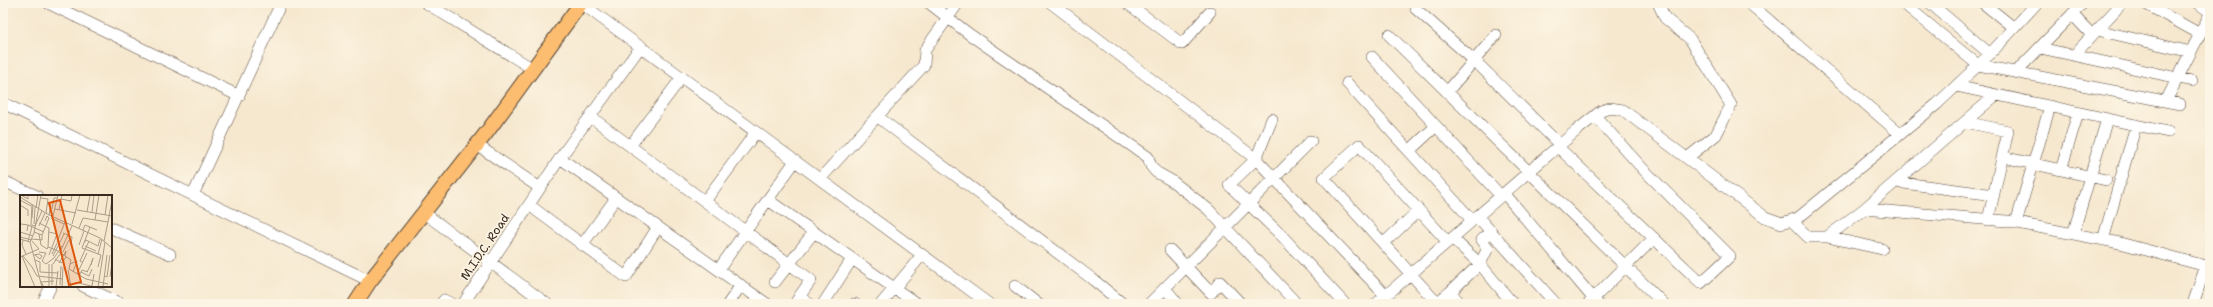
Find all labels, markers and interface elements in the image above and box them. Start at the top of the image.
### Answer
inset map [20,195,112,287]
street label: M.I.D.C. Road [457,210,513,283]

